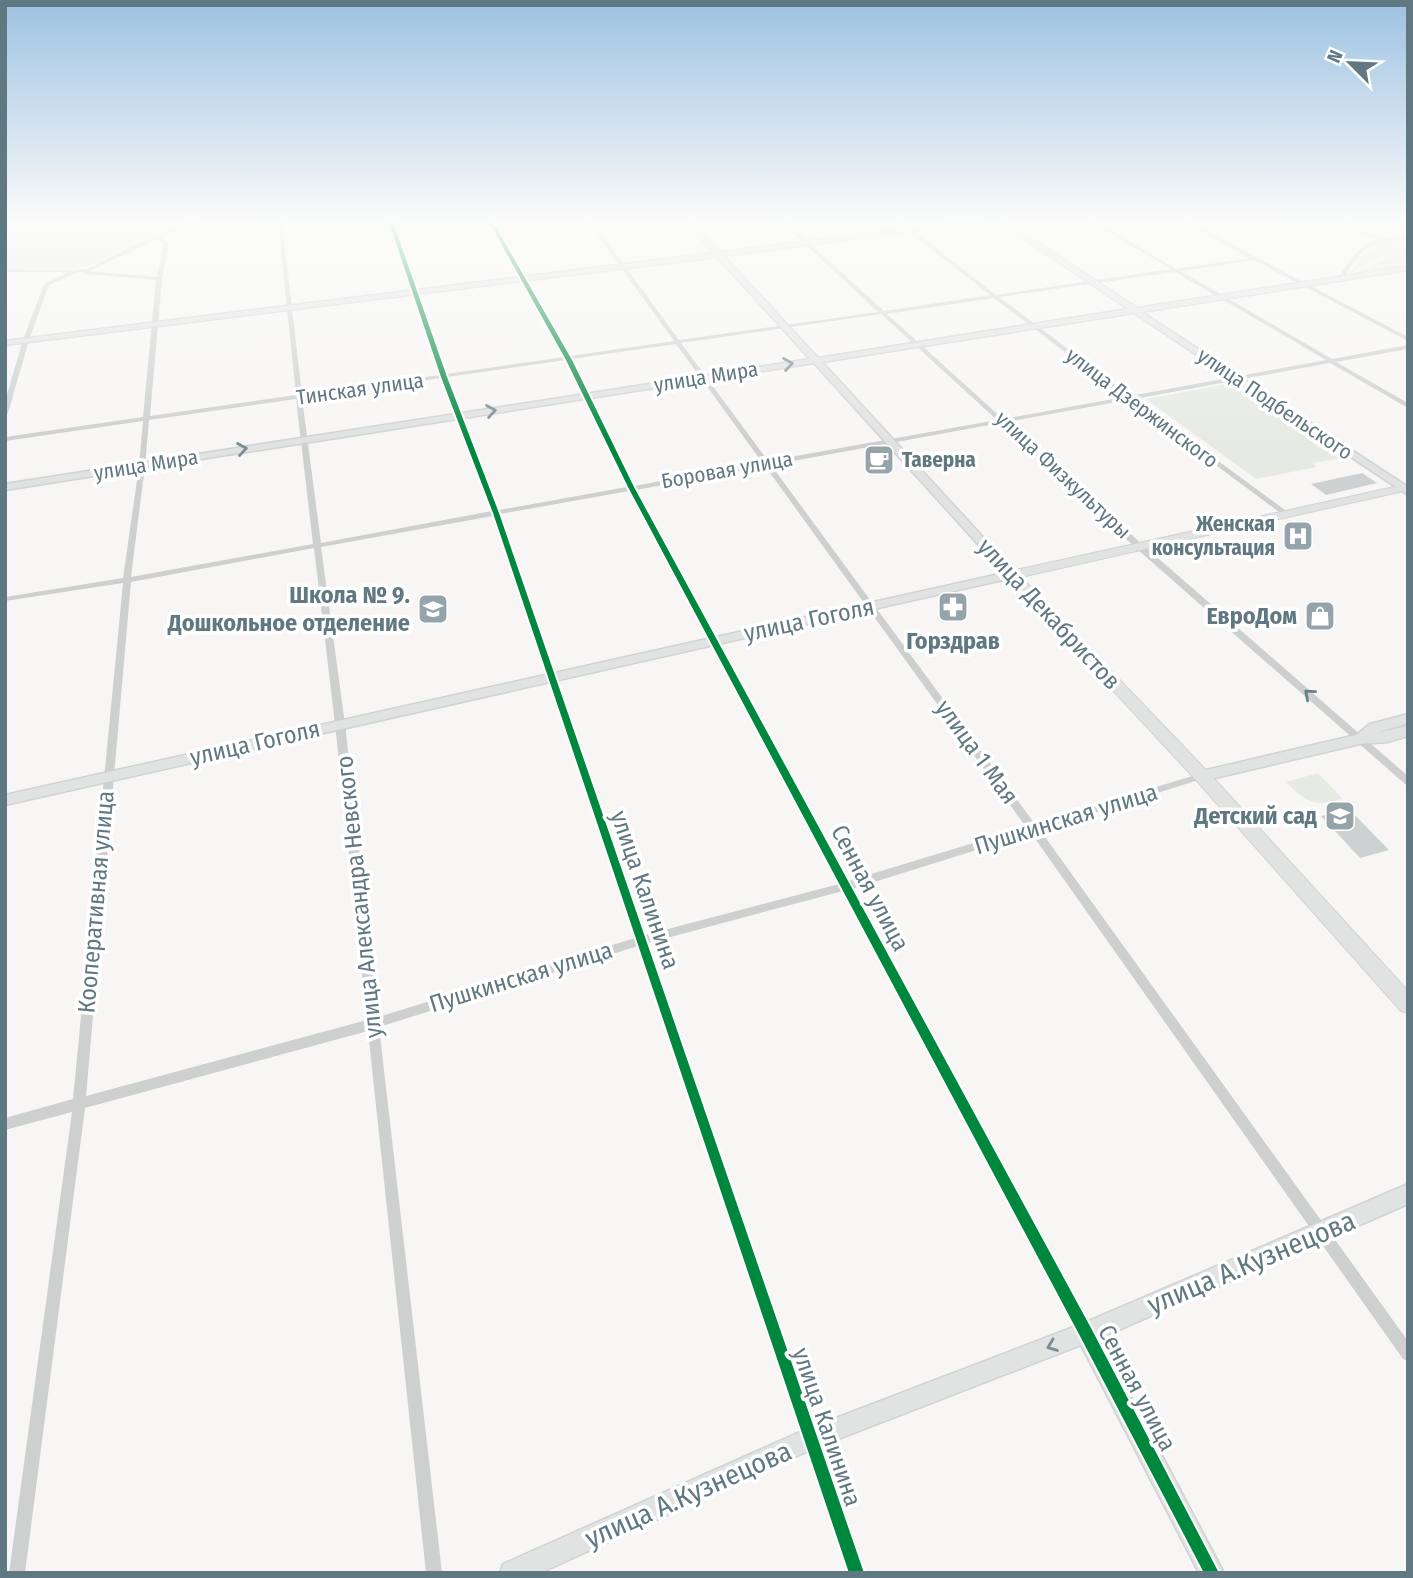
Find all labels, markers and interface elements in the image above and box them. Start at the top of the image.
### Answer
north arrow [1315,28,1385,98]
text: N [1322,46,1348,66]
street label: улица Дзержинского [1061,342,1223,474]
street label: улица Подбельского [1192,342,1358,466]
street label: улица Мира [652,356,760,398]
one-way arrow [783,357,794,372]
street label: Тинская улица [295,367,425,411]
one-way arrow [485,404,497,419]
street label: улица Физкультуры [990,406,1136,544]
one-way arrow [236,442,248,457]
cafe icon: Таверна [862,443,896,477]
street label: улица Мира [92,444,200,486]
street label: Боровая улица [659,446,795,494]
place label: Таверна [902,447,976,473]
place label: Женская консультация [1152,511,1275,561]
hospital icon: Женская консультация [1281,519,1315,553]
street label: улица Декабристов [972,533,1126,695]
place label: Школа № 9. Дошкольное отделение [167,581,410,637]
pharmacy icon: Горздрав [936,590,970,624]
school or university icon: Школа № 9. Дошкольное отделение [416,592,450,626]
street label: улица Гоголя [741,593,877,647]
shop icon: ЕвроДом [1303,599,1337,633]
place label: ЕвроДом [1206,602,1297,630]
place label: Горздрав [906,627,1000,655]
one-way arrow [1304,690,1317,702]
street label: улица 1 Мая [930,695,1024,809]
street label: улица Гоголя [187,714,323,772]
street label: улица Александра Невского [330,754,388,1040]
street label: Пушкинская улица [971,778,1161,860]
street label: Кооперативная улица [72,790,120,1014]
school or university icon: Детский сад [1323,799,1357,833]
place label: Детский сад [1193,802,1317,830]
street label: улица Калинина [605,807,685,973]
street label: Сенная улица [825,820,915,956]
street label: Пушкинская улица [426,936,616,1018]
street label: улица А.Кузнецова [1142,1204,1360,1321]
street label: Сенная улица [1092,1320,1182,1456]
one-way arrow [1047,1337,1059,1351]
street label: улица Калинина [787,1344,867,1510]
street label: улица А.Кузнецова [580,1434,797,1555]

